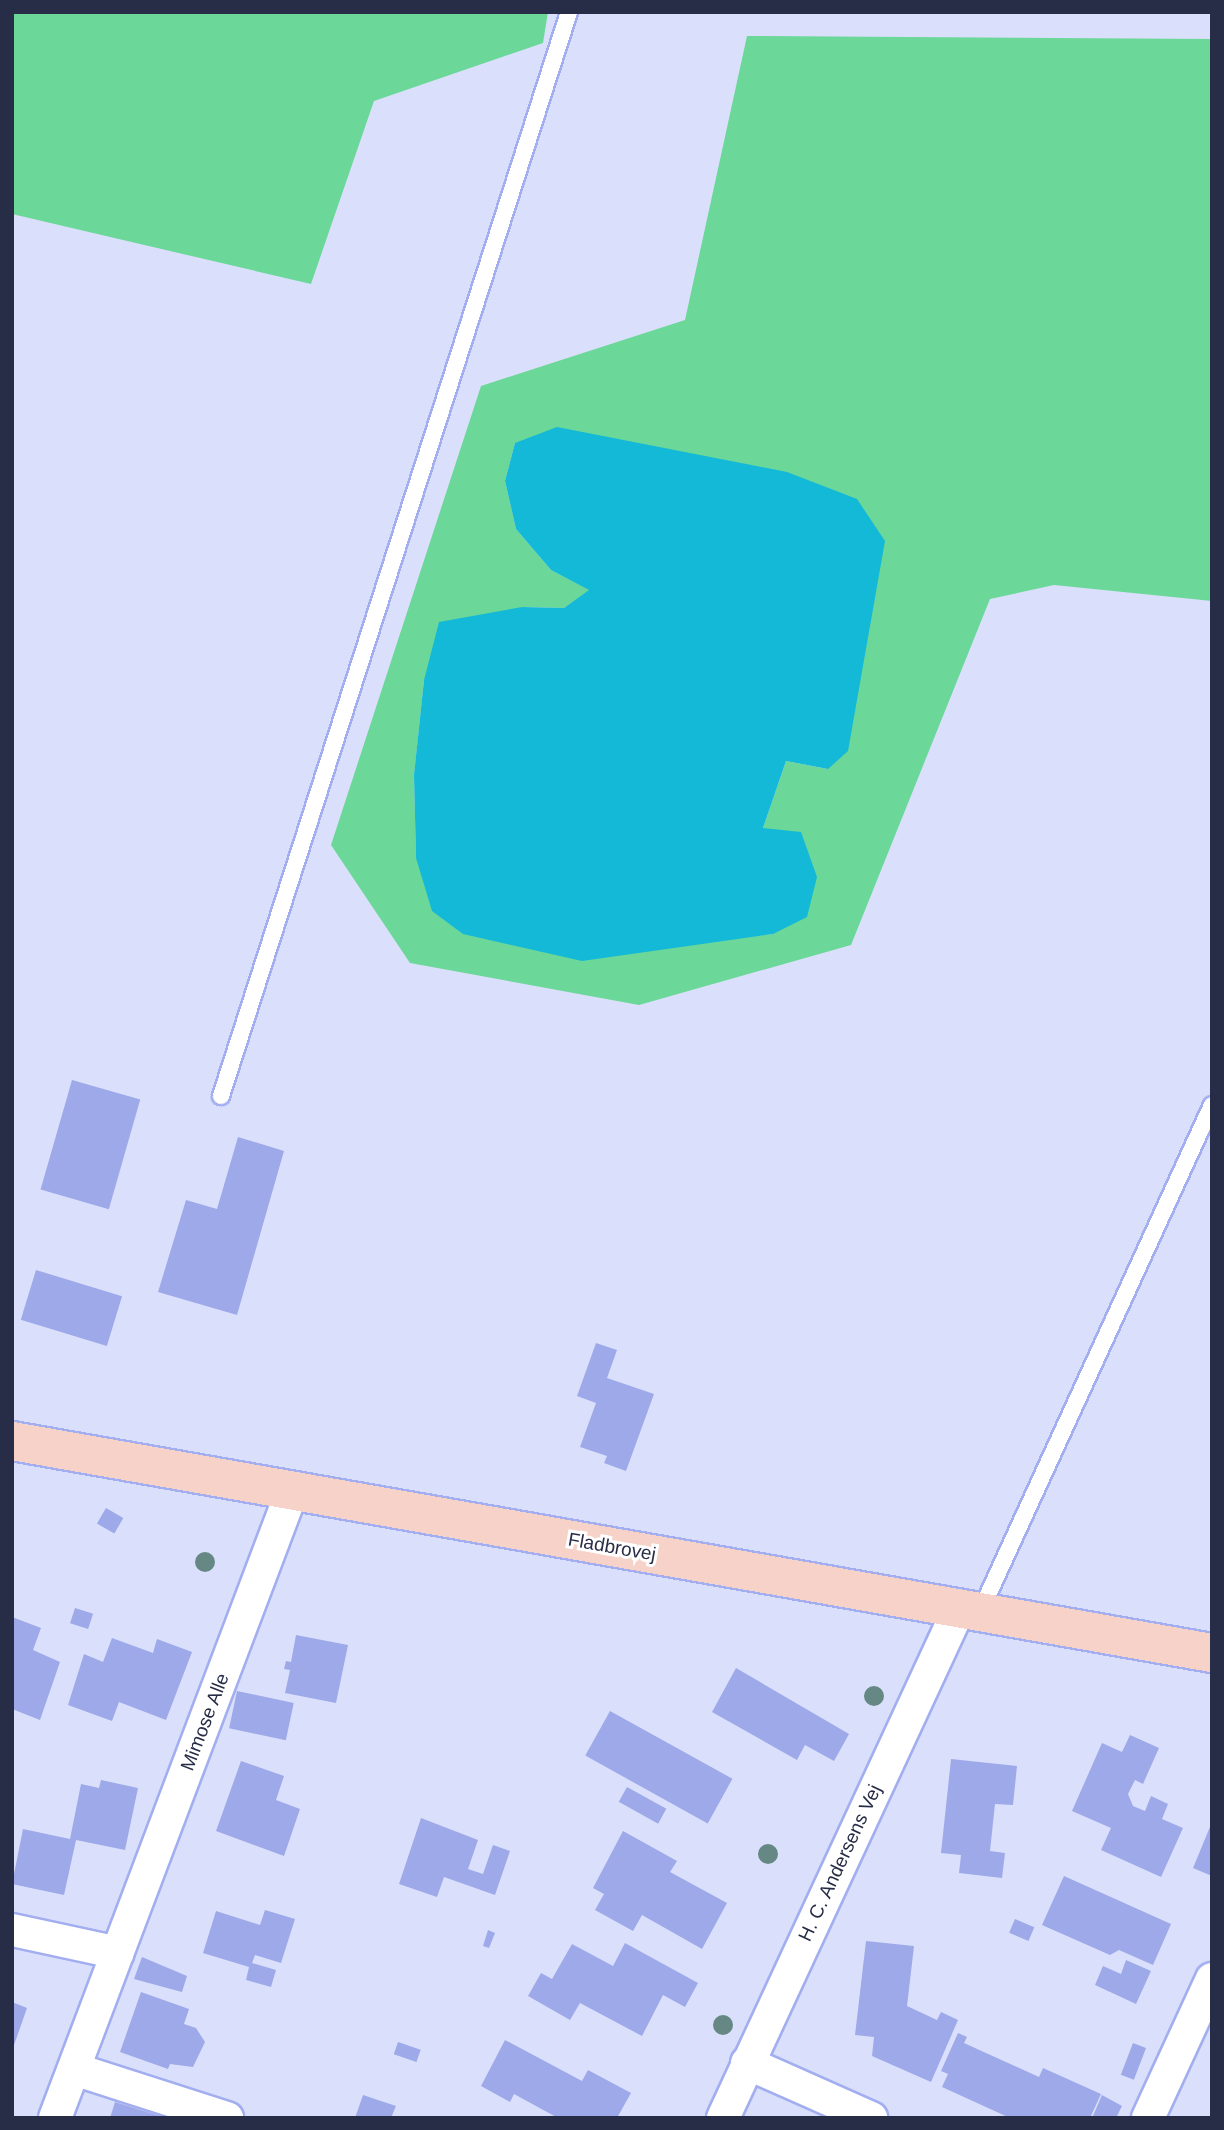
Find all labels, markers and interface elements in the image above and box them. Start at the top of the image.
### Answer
street label: Fladbrovej [566,1528,658,1566]
street label: Mimose Alle [176,1670,234,1774]
street label: H. C. Andersens Vej [794,1781,886,1945]

